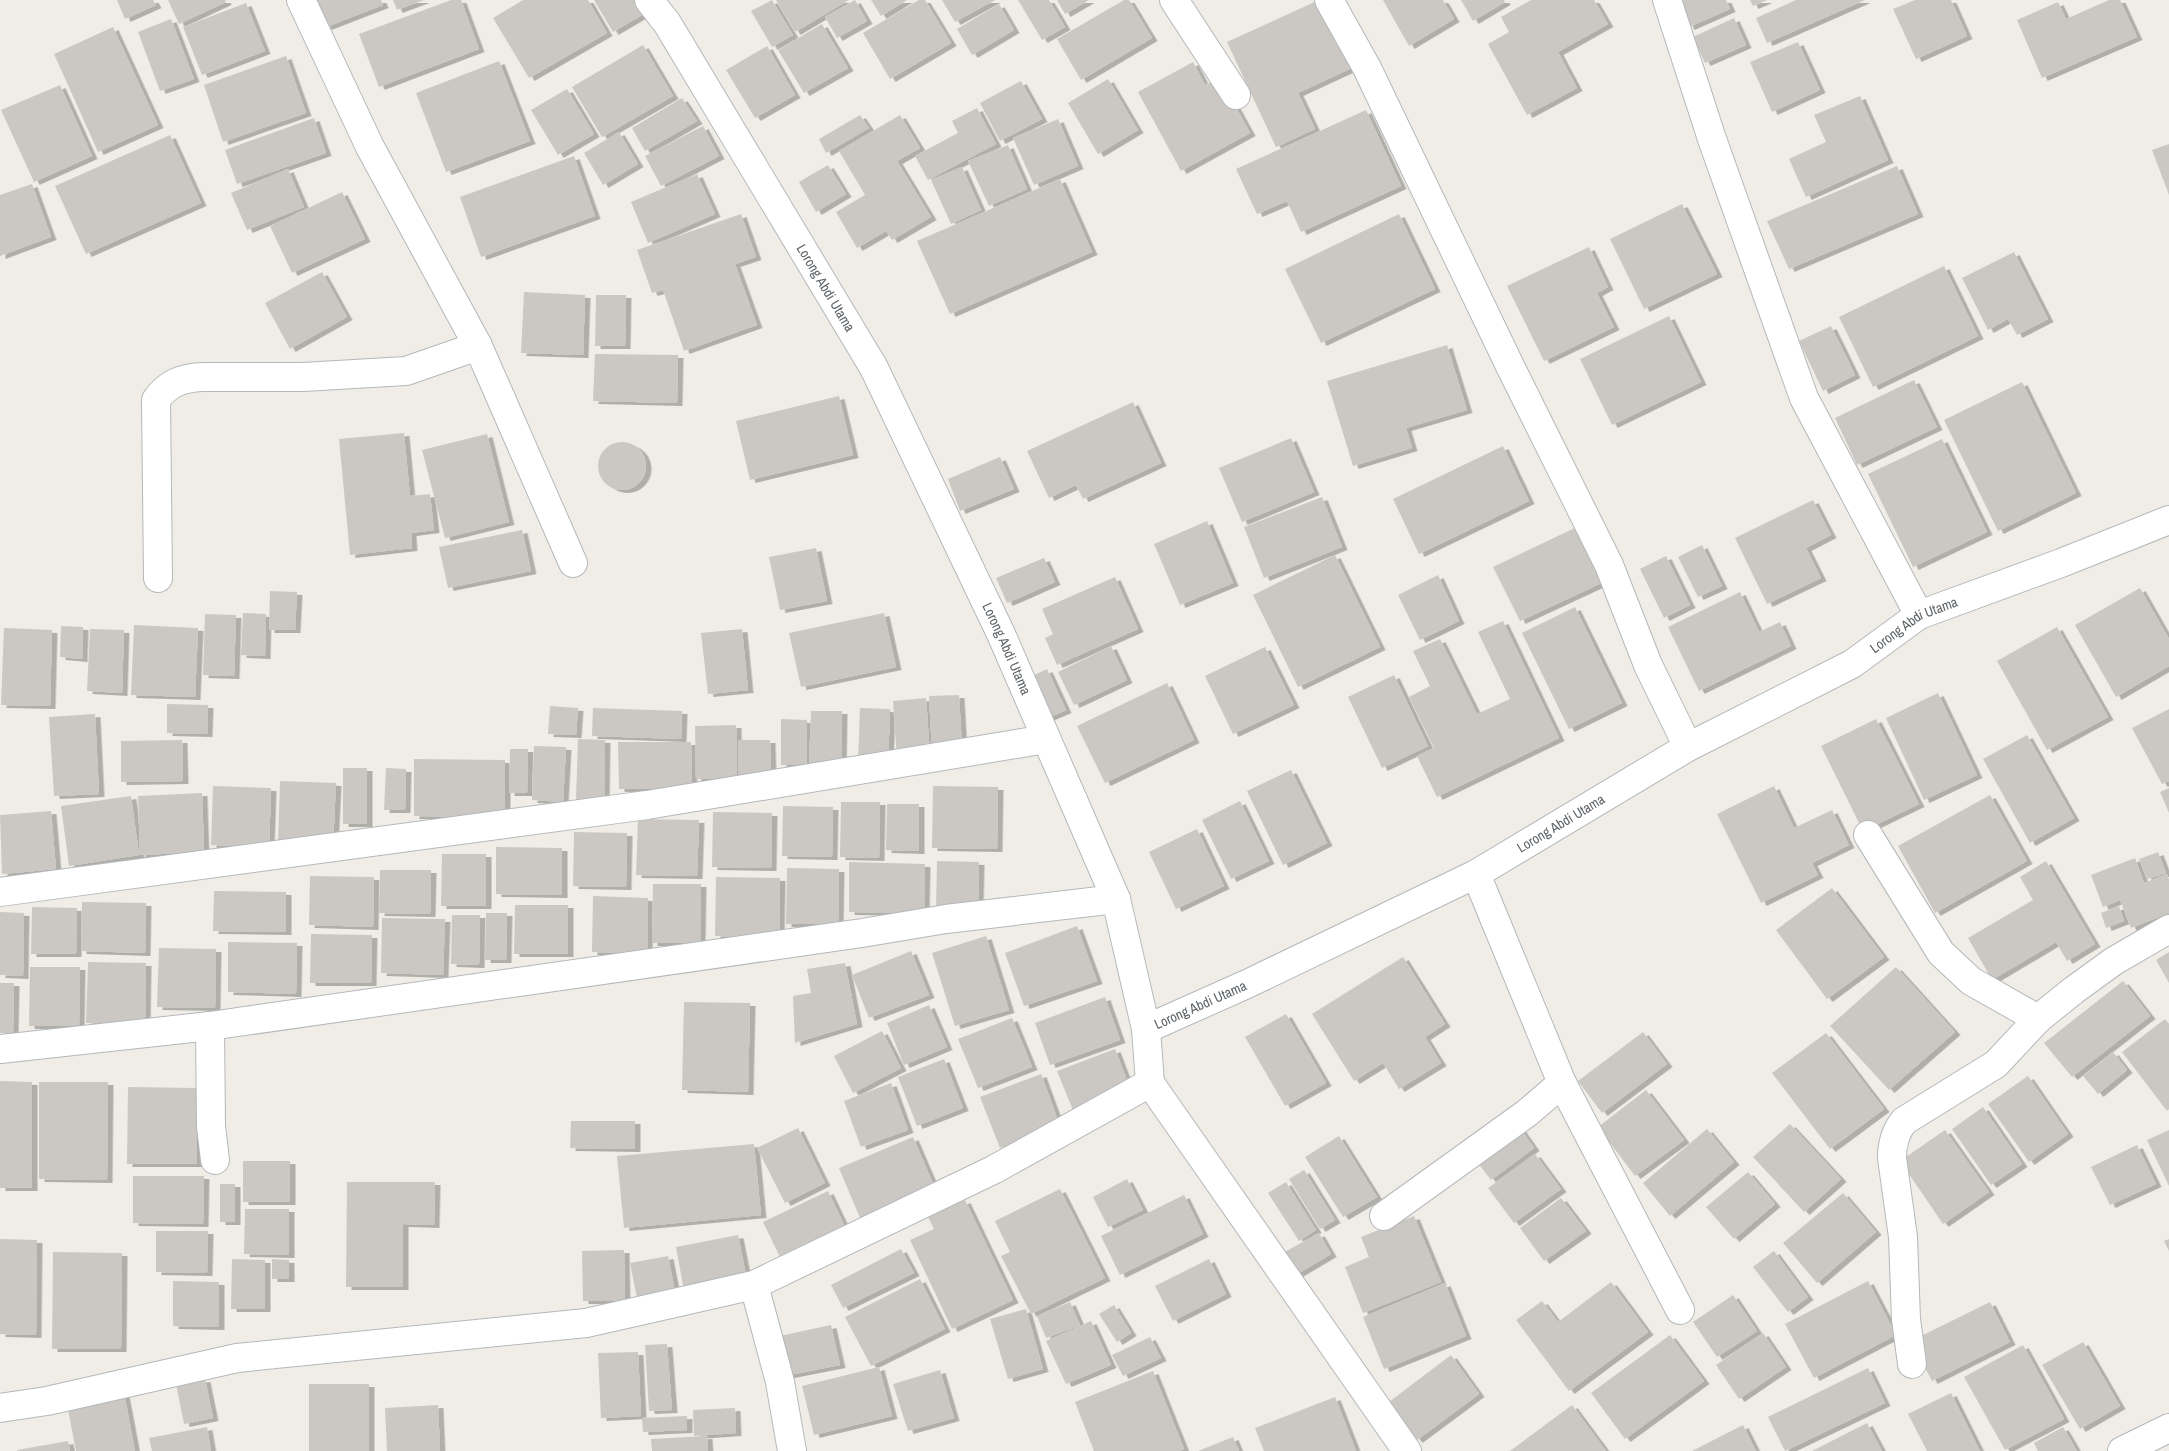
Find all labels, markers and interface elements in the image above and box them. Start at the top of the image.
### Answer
street label: Lorong Abdi Utama [793,241,859,335]
street label: Lorong Abdi Utama [1866,592,1961,657]
street label: Lorong Abdi Utama [978,600,1035,698]
street label: Lorong Abdi Utama [1514,790,1608,856]
street label: Lorong Abdi Utama [1151,976,1250,1033]

